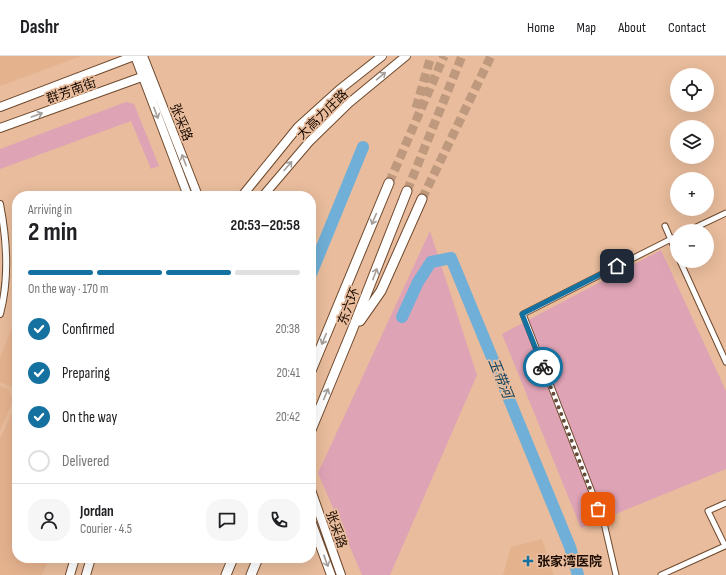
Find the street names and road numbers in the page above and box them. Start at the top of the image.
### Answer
street label: 群芳南街 [44,75,99,107]
street label: 大高力庄路 [294,86,352,143]
street label: 张采路 [167,101,196,143]
street label: 东六环 [334,285,363,327]
street label: 张采路 [322,508,350,550]

